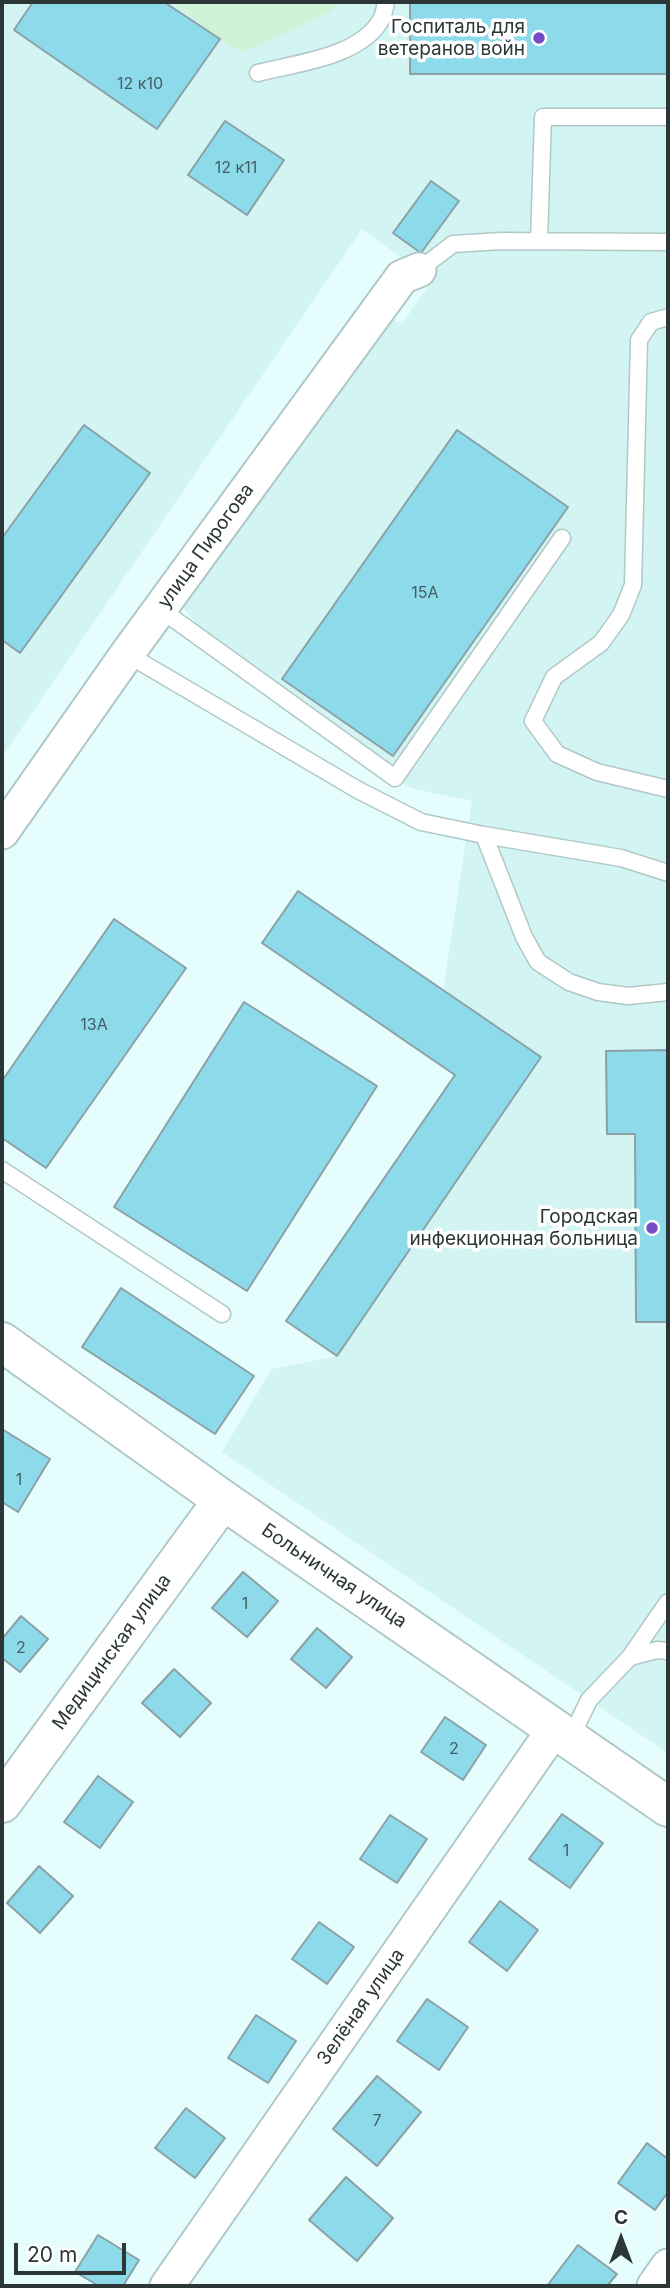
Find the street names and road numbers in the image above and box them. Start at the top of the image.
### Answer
street label: улица Пирогова [153,479,259,613]
street label: Больничная улица [257,1519,411,1633]
street label: Медицинская улица [48,1570,176,1734]
street label: Зелёная улица [312,1945,410,2069]

